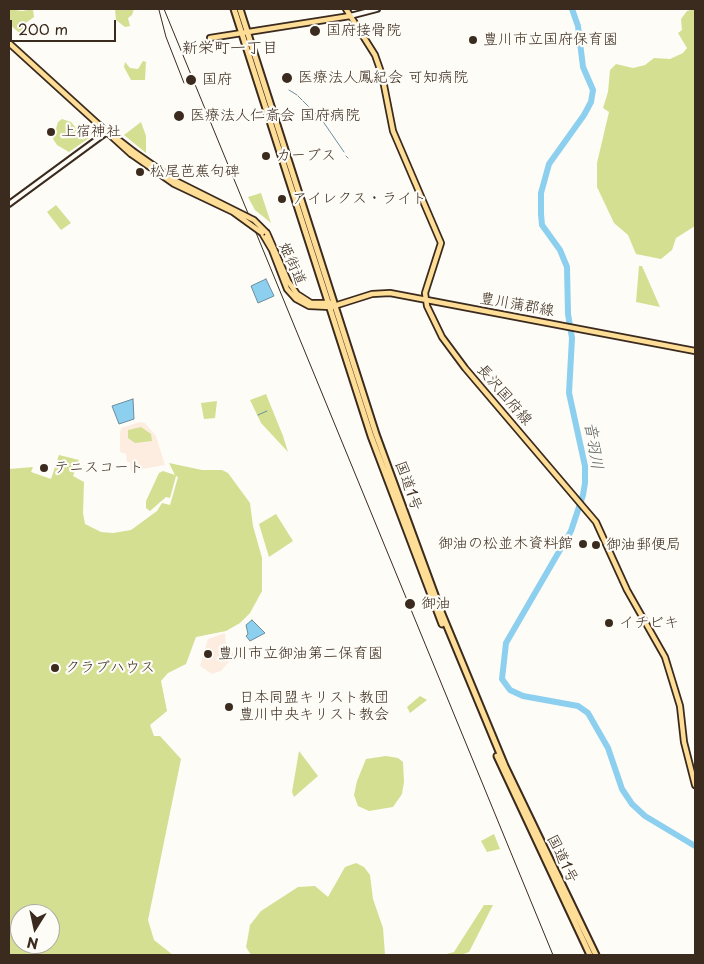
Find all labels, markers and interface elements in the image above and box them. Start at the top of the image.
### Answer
scale bar [12,10,119,42]
text: 200 m [18,17,68,40]
place label: 国府接骨院 [326,22,401,40]
marker: 国府接骨院 [308,24,322,38]
place label: 豊川市立国府保育園 [483,31,618,49]
marker: 豊川市立国府保育園 [467,34,479,46]
district label: 新栄町一丁目 [182,39,278,59]
place label: 医療法人鳳紀会 可知病院 [298,69,468,87]
place label: 国府 [202,71,232,89]
marker: 医療法人鳳紀会 可知病院 [280,71,294,85]
marker: 国府 [184,73,198,87]
place label: 医療法人仁斎会 国府病院 [190,107,360,125]
marker: 医療法人仁斎会 国府病院 [172,109,186,123]
place label: 上宿神社 [61,123,121,141]
marker: 上宿神社 [45,126,57,138]
place label: カーブス [276,147,336,165]
marker: カーブス [260,150,272,162]
place label: 松尾芭蕉句碑 [150,163,240,181]
marker: 松尾芭蕉句碑 [134,166,146,178]
place label: アイレクス・ライト [292,190,427,208]
marker: アイレクス・ライト [276,193,288,205]
street label: 姫街道 [275,240,309,288]
street label: 豊川蒲郡線 [479,290,555,320]
street label: 長沢国府線 [473,361,535,429]
water label: 音羽川 [580,421,606,471]
place label: テニスコート [54,459,144,477]
street label: 国道1号 [391,459,425,513]
marker: テニスコート [38,462,50,474]
place label: 御油の松並木資料館 [438,535,573,553]
place label: 御油郵便局 [606,536,681,554]
marker: 御油の松並木資料館 [577,538,589,550]
marker: 御油郵便局 [590,539,602,551]
place label: 御油 [421,595,451,613]
marker: 御油 [403,597,417,611]
place label: イチビキ [619,614,679,632]
marker: イチビキ [603,617,615,629]
place label: 豊川市立御油第二保育園 [218,645,383,663]
marker: 豊川市立御油第二保育園 [202,648,214,660]
place label: クラブハウス [65,659,155,677]
marker: クラブハウス [49,662,61,674]
place label: 日本同盟キリスト教団 豊川中央キリスト教会 [239,689,389,724]
marker: 日本同盟キリスト教団 豊川中央キリスト教会 [223,701,235,713]
street label: 国道1号 [543,832,581,886]
north arrow [10,904,60,954]
text: N [25,932,40,955]

